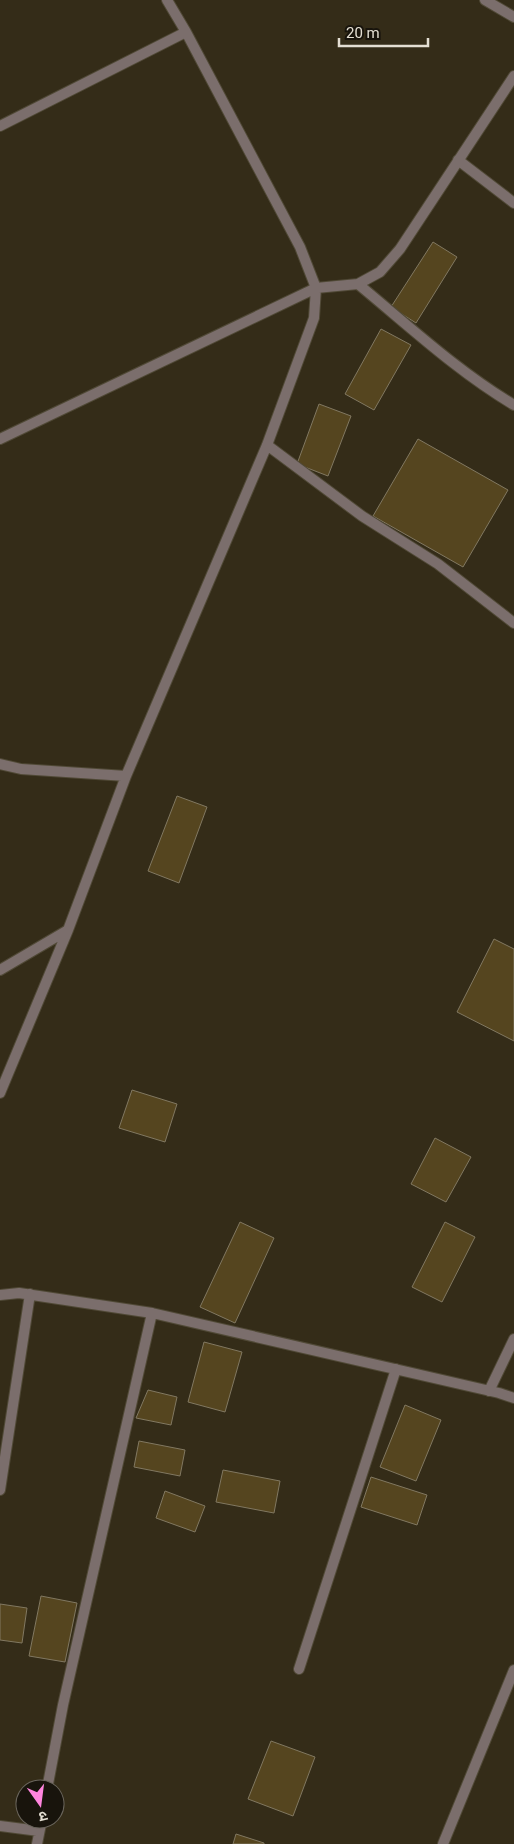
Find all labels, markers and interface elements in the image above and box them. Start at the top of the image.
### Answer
scale bar [339,15,428,47]
text: 20 m [346,24,380,42]
north arrow [15,1779,65,1829]
text: उ [36,1808,49,1826]

